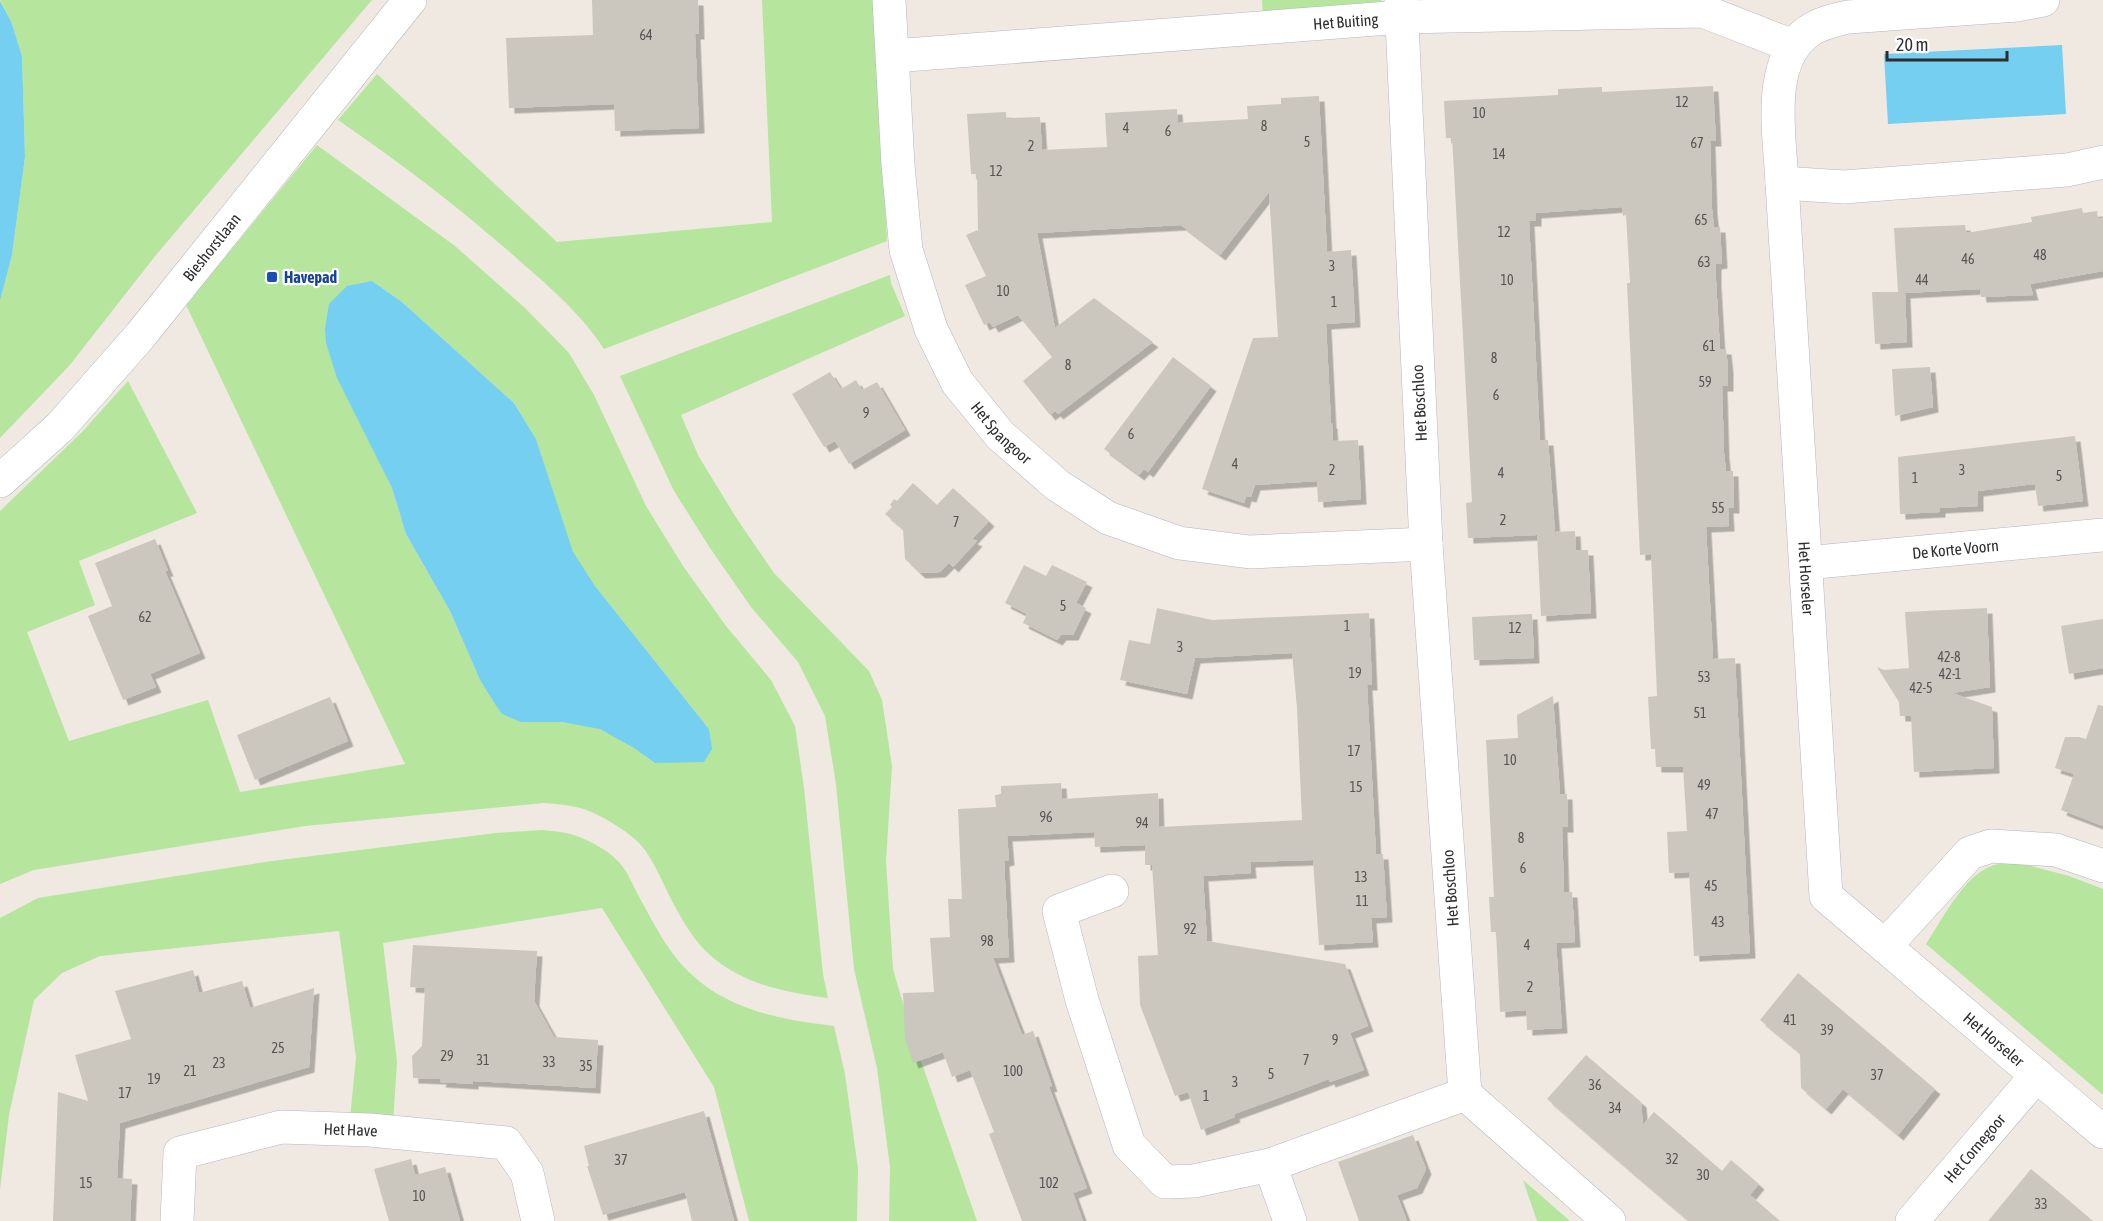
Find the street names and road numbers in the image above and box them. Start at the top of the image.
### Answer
street label: Het Buiting [1312,10,1379,33]
street label: Bieshorstlaan [179,210,244,284]
street label: Het Boschloo [1408,364,1430,442]
street label: Het Spangoor [968,398,1035,468]
street label: De Korte Voorn [1911,536,1999,562]
street label: Het Horseler [1795,541,1818,616]
street label: Het Boschloo [1438,849,1462,927]
street label: Het Horseler [1960,1008,2028,1070]
street label: Het Cornegoor [1940,1110,2009,1186]
street label: Het Have [323,1119,378,1140]

